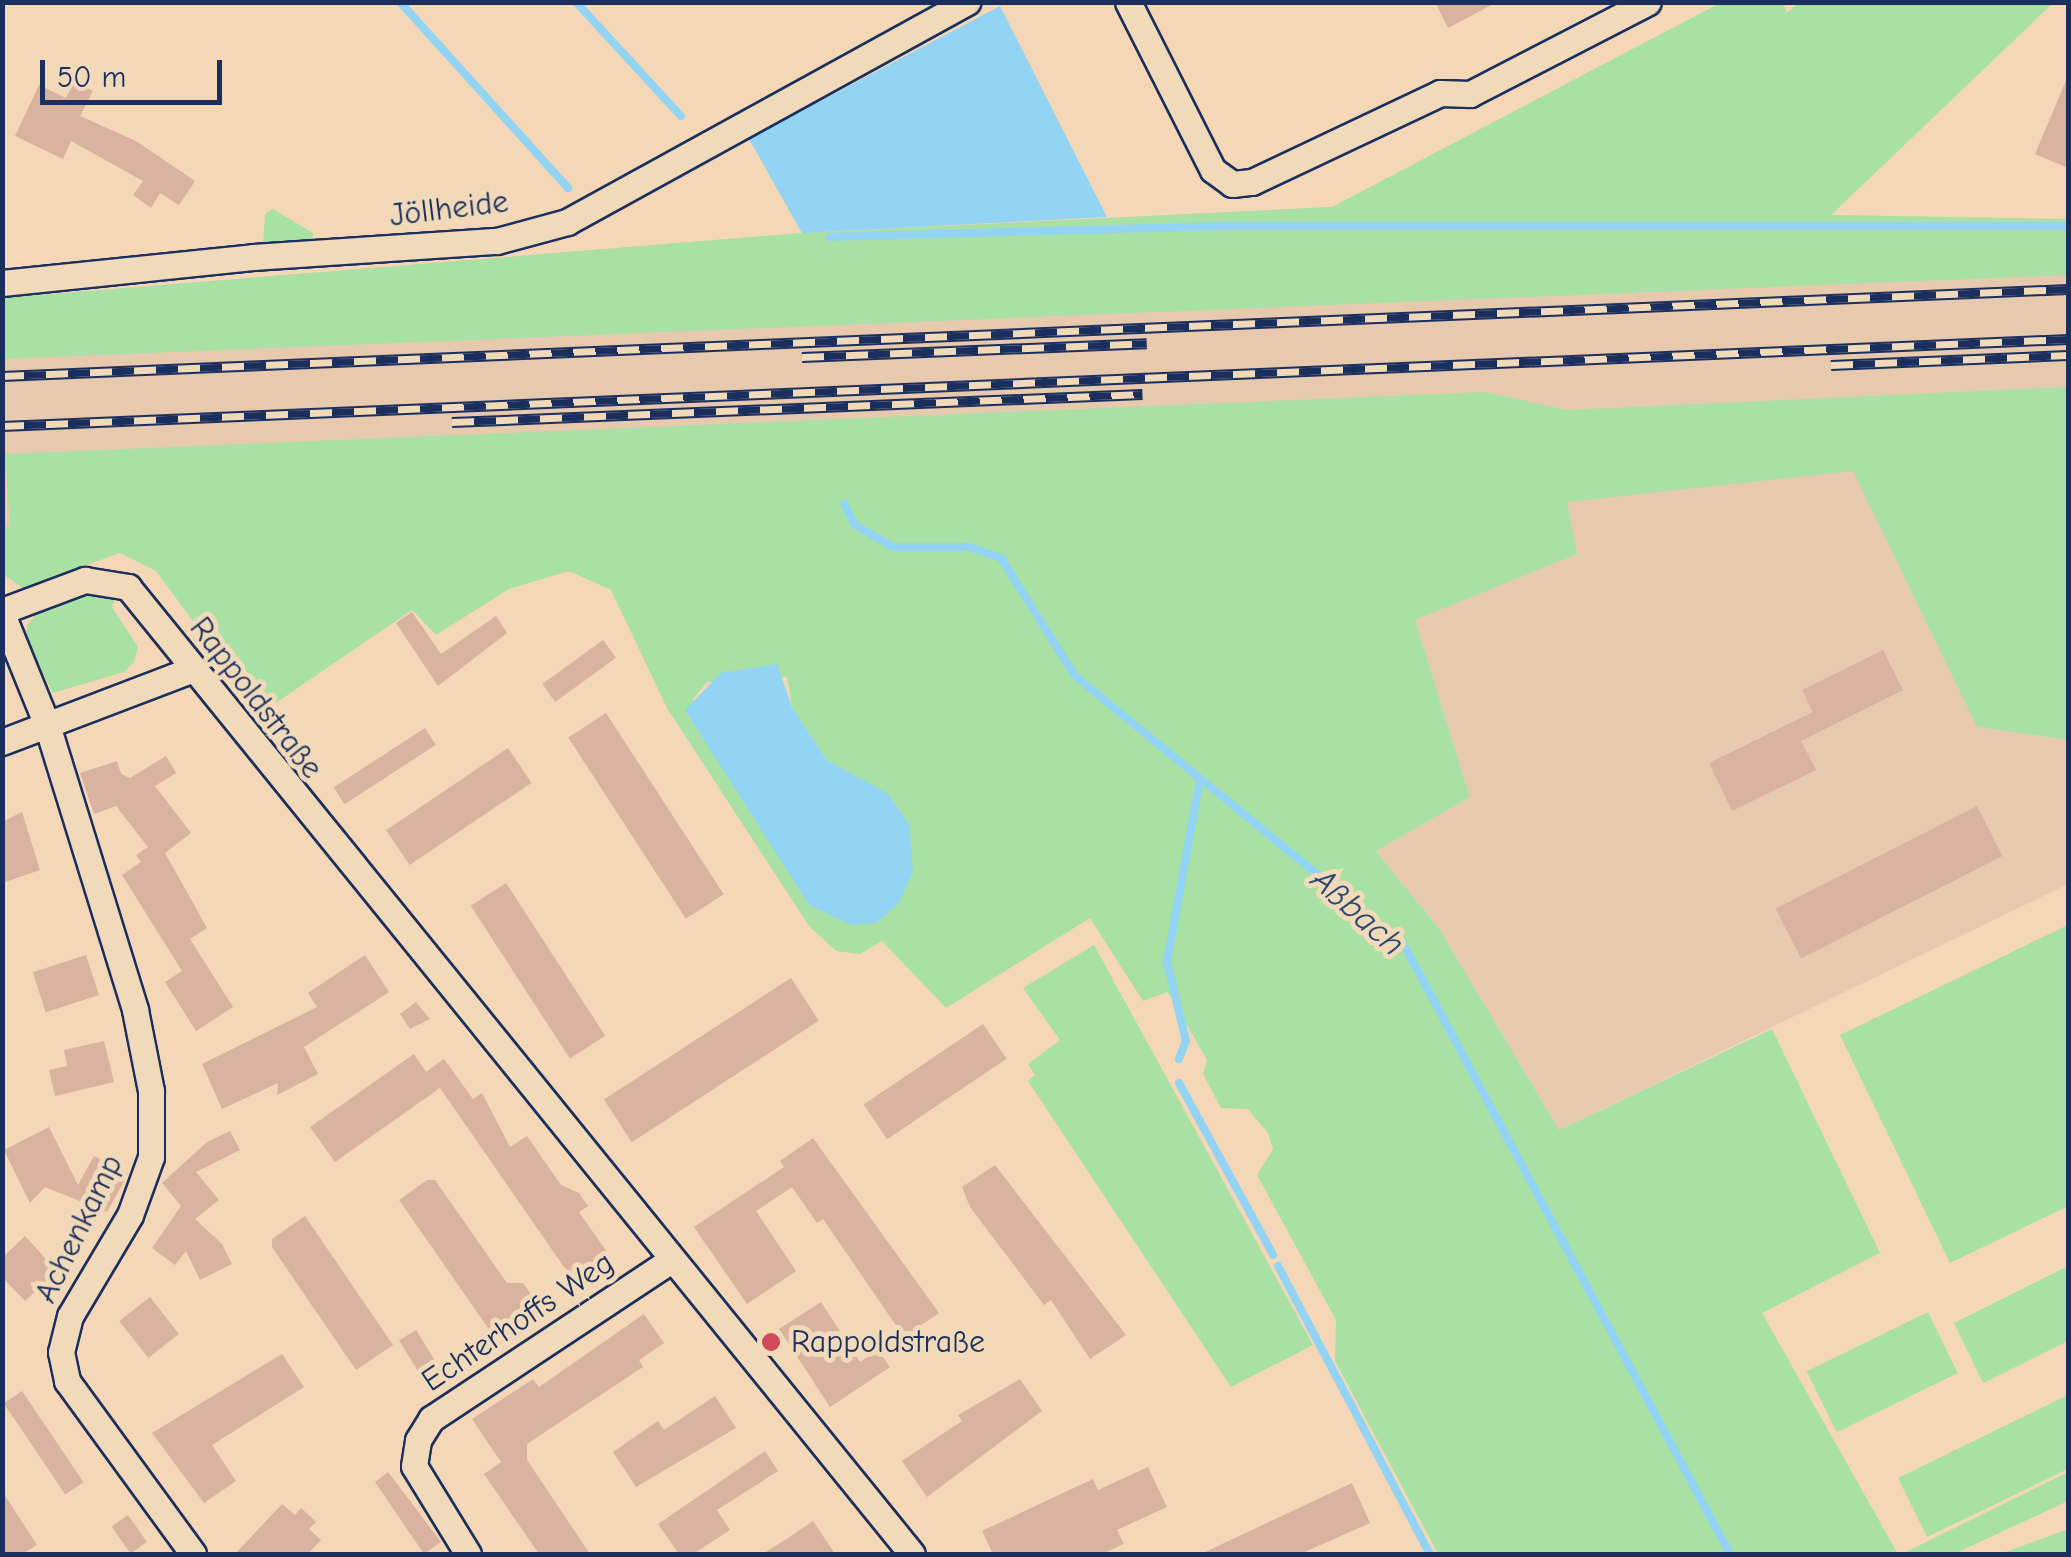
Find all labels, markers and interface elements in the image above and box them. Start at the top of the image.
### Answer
scale bar [45,40,228,102]
text: 50 m [57,60,126,95]
street label: Jöllheide [388,183,510,235]
street label: Rappoldstraße [181,610,331,786]
water label: Aßbach [1303,859,1413,965]
street label: Achenkamp [27,1149,131,1309]
street label: Echterhoffs Weg [415,1244,621,1400]
place label: Rappoldstraße [791,1323,985,1361]
marker: Rappoldstraße [760,1331,782,1353]

